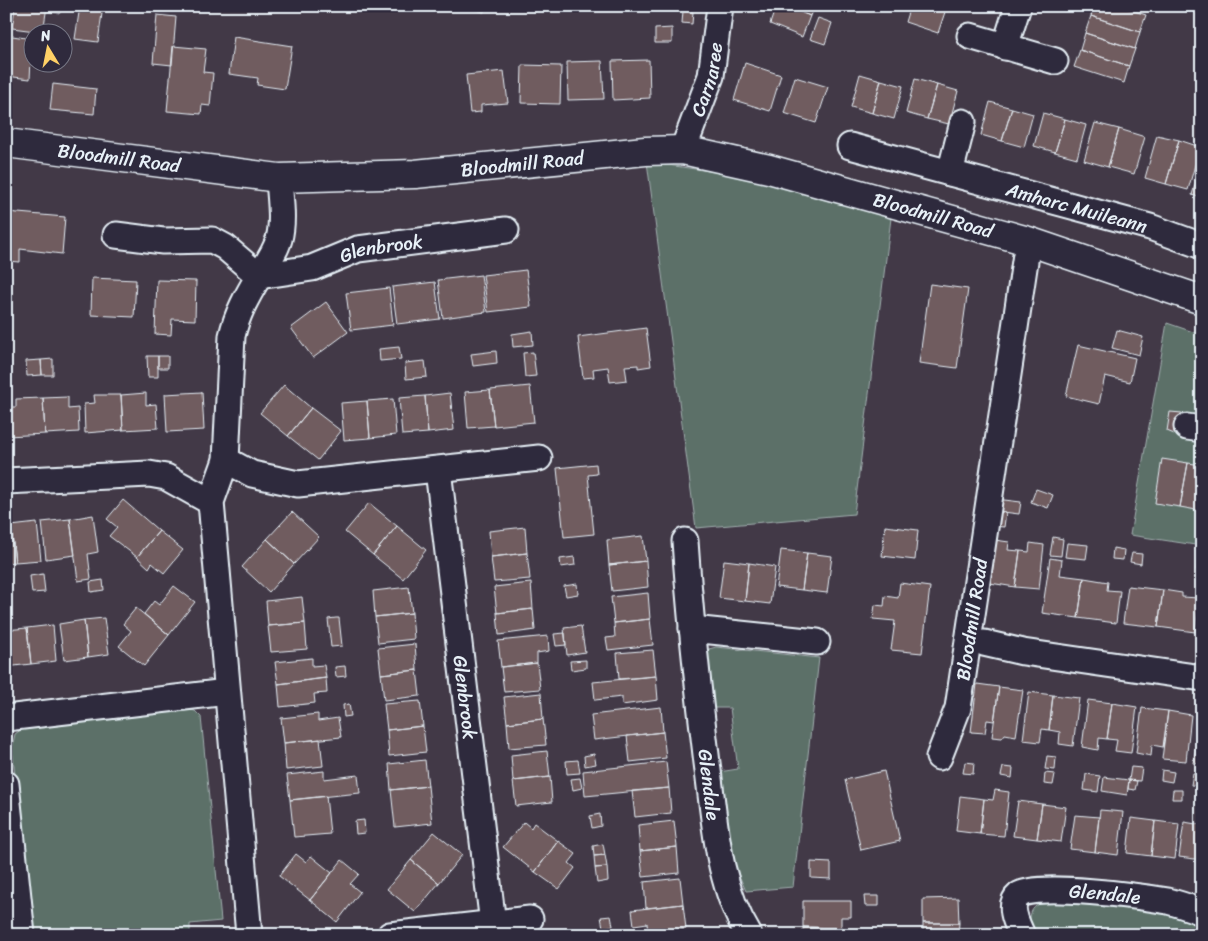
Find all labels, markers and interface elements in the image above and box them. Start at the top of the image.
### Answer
north arrow [22,22,72,72]
text: N [38,22,53,49]
street label: Carnaree [681,40,732,121]
street label: Bloodmill Road [56,134,184,182]
street label: Bloodmill Road [459,141,587,186]
street label: Amharc Muileann [1001,173,1151,243]
street label: Bloodmill Road [869,183,999,248]
street label: Glenbrook [334,225,425,272]
street label: Bloodmill Road [946,554,997,683]
street label: Glenbrook [444,654,487,741]
street label: Glendale [688,747,730,822]
street label: Glendale [1068,874,1142,914]

